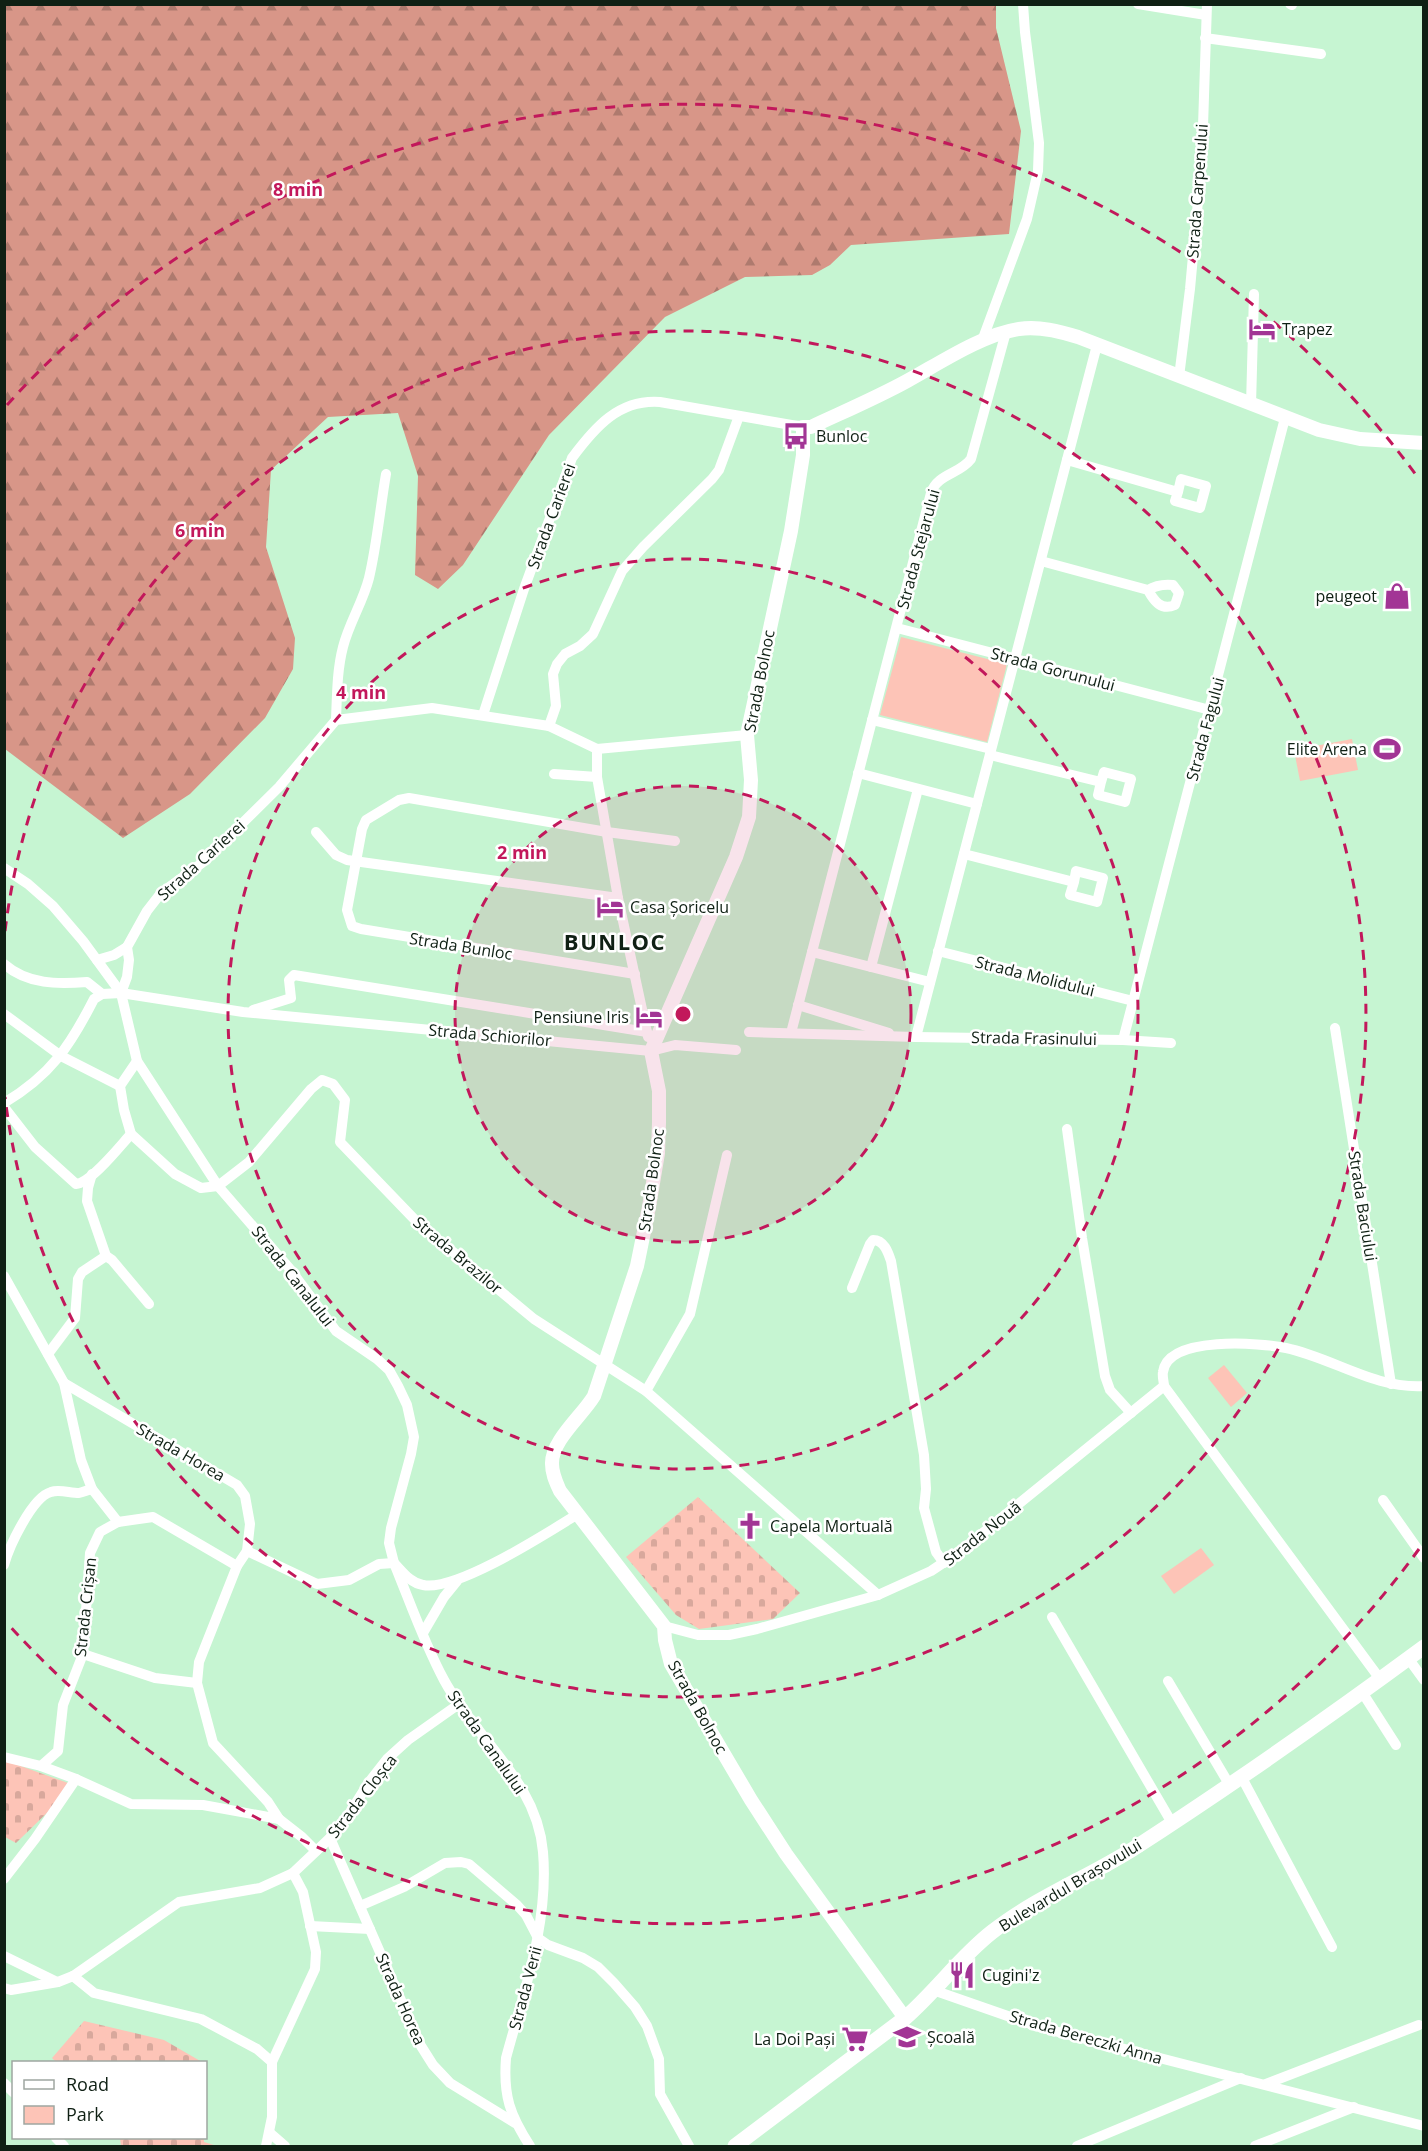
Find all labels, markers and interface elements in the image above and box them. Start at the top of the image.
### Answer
street label: Strada Carpenului [1181,123,1213,259]
text: 8 min [273,177,323,201]
hotel icon: Trapez [1247,314,1277,344]
place label: Trapez [1282,318,1333,340]
bus stop icon: Bunloc [781,421,811,451]
place label: Bunloc [816,425,868,447]
street label: Strada Carierei [522,460,580,572]
street label: Strada Stejarului [891,487,945,611]
text: 6 min [175,518,225,542]
shop icon: peugeot [1382,581,1412,611]
place label: peugeot [1315,585,1377,607]
street label: Strada Bolnoc [738,628,780,734]
street label: Strada Gorunului [988,642,1118,696]
street label: Strada Fagului [1181,675,1229,783]
text: 4 min [336,680,386,704]
sports icon: Elite Arena [1372,734,1402,764]
place label: Elite Arena [1287,738,1367,760]
street label: Strada Carierei [152,815,250,905]
text: 2 min [497,840,547,864]
hotel icon: Casa Șoricelu [595,892,625,922]
place label: Casa Șoricelu [630,896,729,918]
district label: BUNLOC [564,926,666,956]
street label: Strada Bunloc [408,927,514,965]
street label: Strada Molidului [973,951,1097,1001]
hotel icon: Pensiune Iris [634,1002,664,1032]
centre of rings [673,1004,693,1024]
place label: Pensiune Iris [533,1006,629,1028]
street label: Strada Schiorilor [428,1019,553,1051]
street label: Strada Frasinului [971,1026,1097,1050]
street label: Strada Bolnoc [633,1127,669,1233]
street label: Strada Baciului [1343,1149,1383,1263]
street label: Strada Brazilor [409,1211,508,1299]
street label: Strada Canalului [247,1221,339,1331]
street label: Strada Horea [133,1418,229,1486]
street label: Strada Nouă [939,1496,1025,1570]
church icon: Capela Mortuală [735,1511,765,1541]
place label: Capela Mortuală [770,1515,893,1537]
street label: Strada Crișan [69,1556,101,1658]
street label: Strada Bolnoc [663,1656,733,1758]
street label: Strada Canalului [443,1686,531,1798]
street label: Strada Cloșca [322,1750,402,1842]
street label: Bulevardul Brașovului [994,1834,1146,1936]
street label: Strada Verii [503,1944,547,2032]
street label: Strada Horea [371,1949,431,2049]
restaurant icon: Cugini'z [947,1960,977,1990]
place label: Cugini'z [982,1964,1039,1986]
street label: Strada Bereczki Anna [1007,2005,1165,2069]
school or university icon: Școală [892,2022,922,2052]
supermarket icon: La Doi Pași [840,2024,870,2054]
place label: Școală [927,2026,975,2048]
place label: La Doi Pași [754,2028,835,2050]
legend [12,2061,207,2139]
text: Road [66,2072,109,2096]
text: Park [66,2102,104,2126]

